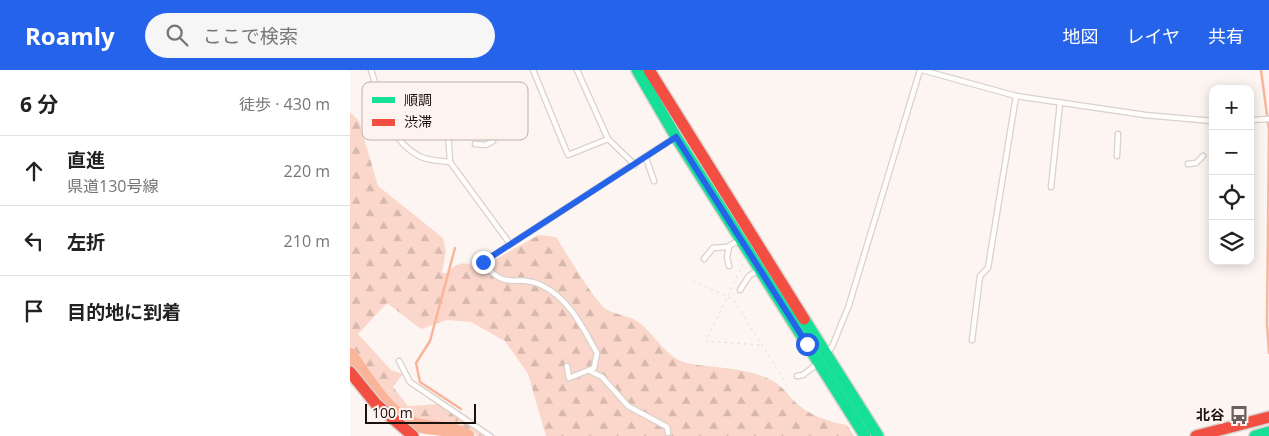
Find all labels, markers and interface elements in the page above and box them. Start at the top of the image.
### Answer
search box [145,13,495,58]
text: Roamly [25,19,115,52]
icon: search [163,21,191,49]
text: ここで検索 [203,23,298,49]
text: 地図 [1063,24,1099,48]
text: レイヤ [1127,24,1180,48]
text: 共有 [1208,24,1244,48]
legend [362,82,528,140]
map controls [1209,85,1254,265]
button: + [1209,85,1254,130]
text: 6 分 [20,90,58,118]
text: 順調 [404,90,432,109]
text: 徒歩 · 430 m [239,93,330,115]
text: 渋滞 [404,112,432,131]
button: − [1209,130,1254,175]
text: 直進 [67,147,105,173]
icon: ahead [20,157,48,185]
text: 220 m [284,160,330,182]
text: 県道130号線 [67,175,158,197]
button: locate [1209,175,1254,220]
button: layers [1209,220,1254,265]
icon: left [20,227,48,255]
text: 左折 [67,229,105,255]
text: 210 m [284,230,330,252]
route end [472,251,495,274]
icon: arrive [20,297,48,325]
text: 目的地に到着 [67,299,181,325]
route start [796,333,819,356]
scale bar [365,401,476,424]
text: 100 m [372,403,413,422]
bus stop icon: 北谷 [1228,404,1250,426]
place label: 北谷 [1196,405,1225,424]

